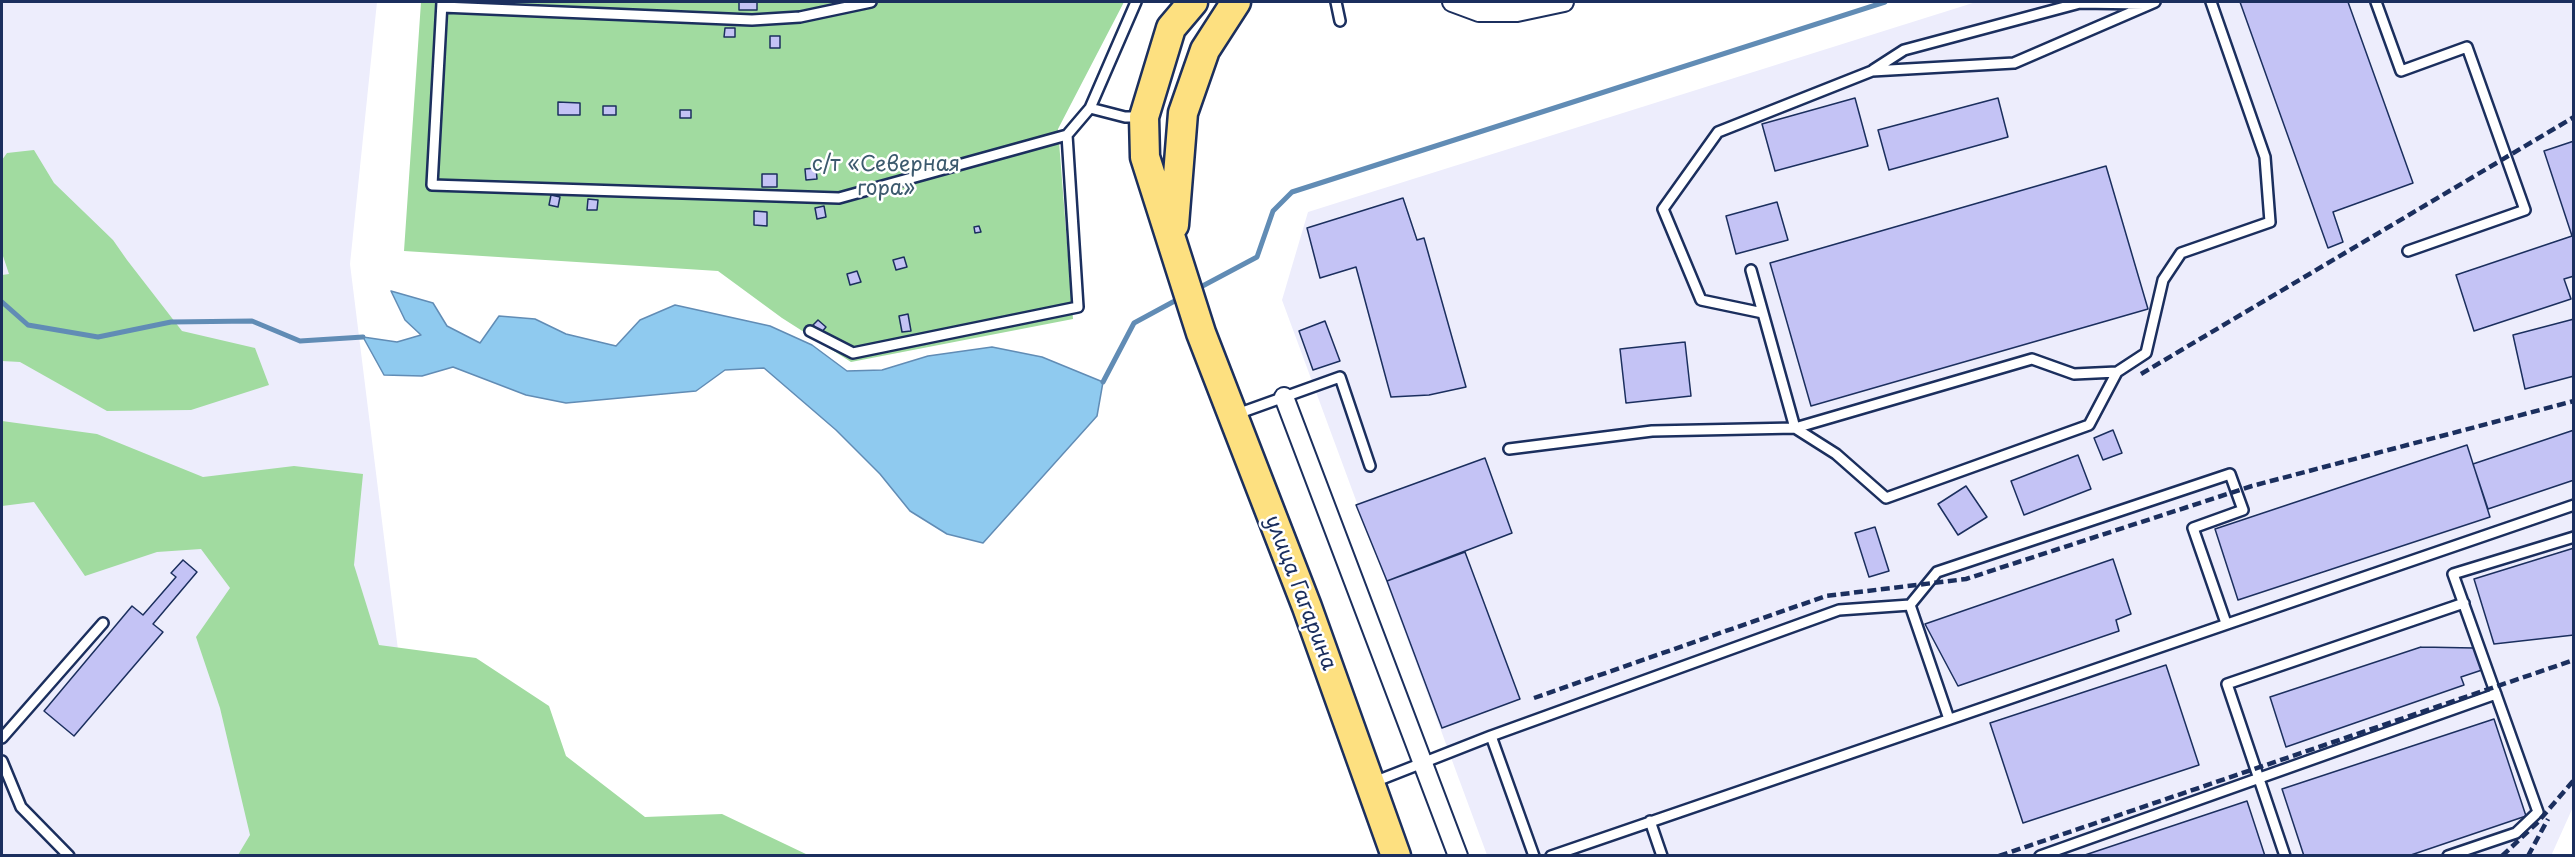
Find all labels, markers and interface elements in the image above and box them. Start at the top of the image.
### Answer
park label: с/т «Северная гора» [812,152,960,202]
street label: улица Гагарина [1259,512,1341,674]

